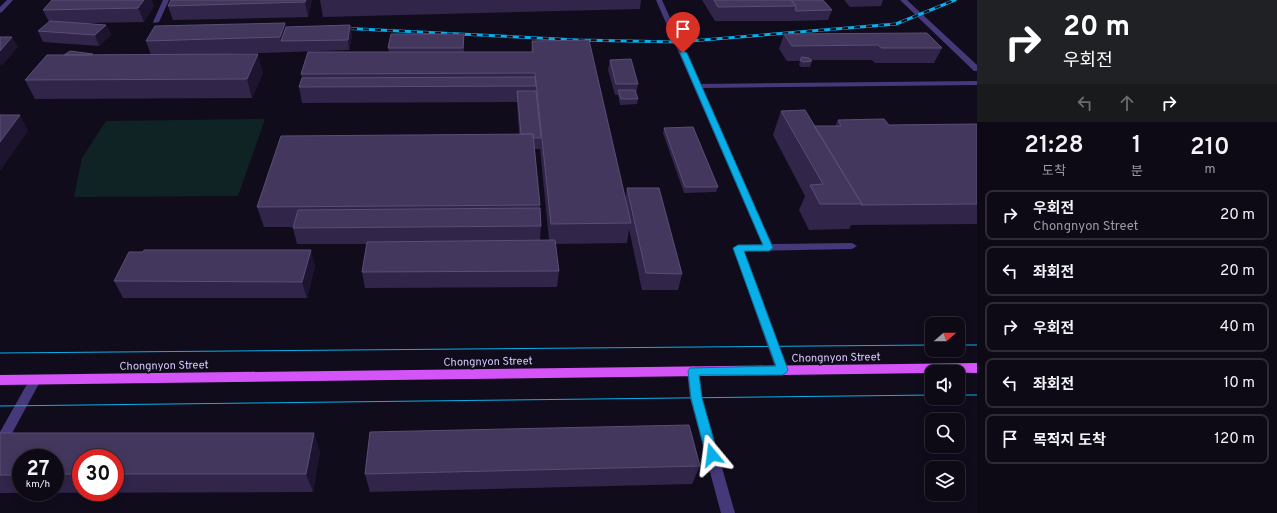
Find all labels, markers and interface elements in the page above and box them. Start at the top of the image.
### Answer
text: 20 m [1063,10,1130,46]
pin [666,12,700,53]
icon: right [997,16,1049,68]
icon: arrive [672,18,694,40]
text: 우회전 [1063,50,1113,73]
icon: left [1074,92,1096,114]
icon: ahead [1116,92,1138,114]
icon: right [1158,92,1180,114]
text: 21:28 [1024,131,1084,161]
text: 1 [1132,131,1142,161]
text: 210 [1190,133,1230,163]
text: m [1204,162,1215,178]
text: 도착 [1042,164,1066,180]
text: 분 [1131,164,1143,180]
text: 우회전 [1033,200,1074,219]
icon: right [999,204,1021,226]
text: 20 m [1220,206,1255,225]
text: Chongnyon Street [1033,219,1139,235]
icon: left [999,260,1021,282]
text: 20 m [1220,262,1255,281]
text: 좌회전 [1033,264,1074,283]
icon: right [999,316,1021,338]
north arrow [925,317,965,357]
map controls [925,317,965,501]
text: 40 m [1220,318,1255,337]
text: 우회전 [1033,320,1074,339]
street label: Chongnyon Street [791,350,881,366]
street label: Chongnyon Street [443,354,533,370]
street label: Chongnyon Street [119,358,209,374]
button: sound [925,365,965,405]
icon: left [999,372,1021,394]
text: 10 m [1224,374,1255,393]
text: 좌회전 [1033,376,1074,395]
button: search [925,413,965,453]
icon: arrive [999,428,1021,450]
text: 120 m [1214,430,1255,449]
text: 목적지 도착 [1033,432,1106,451]
position arrow [691,434,733,476]
speed limit sign: 30 [72,449,124,501]
text: 27 [27,457,49,483]
button: layers [925,461,965,501]
text: km/h [26,478,50,491]

